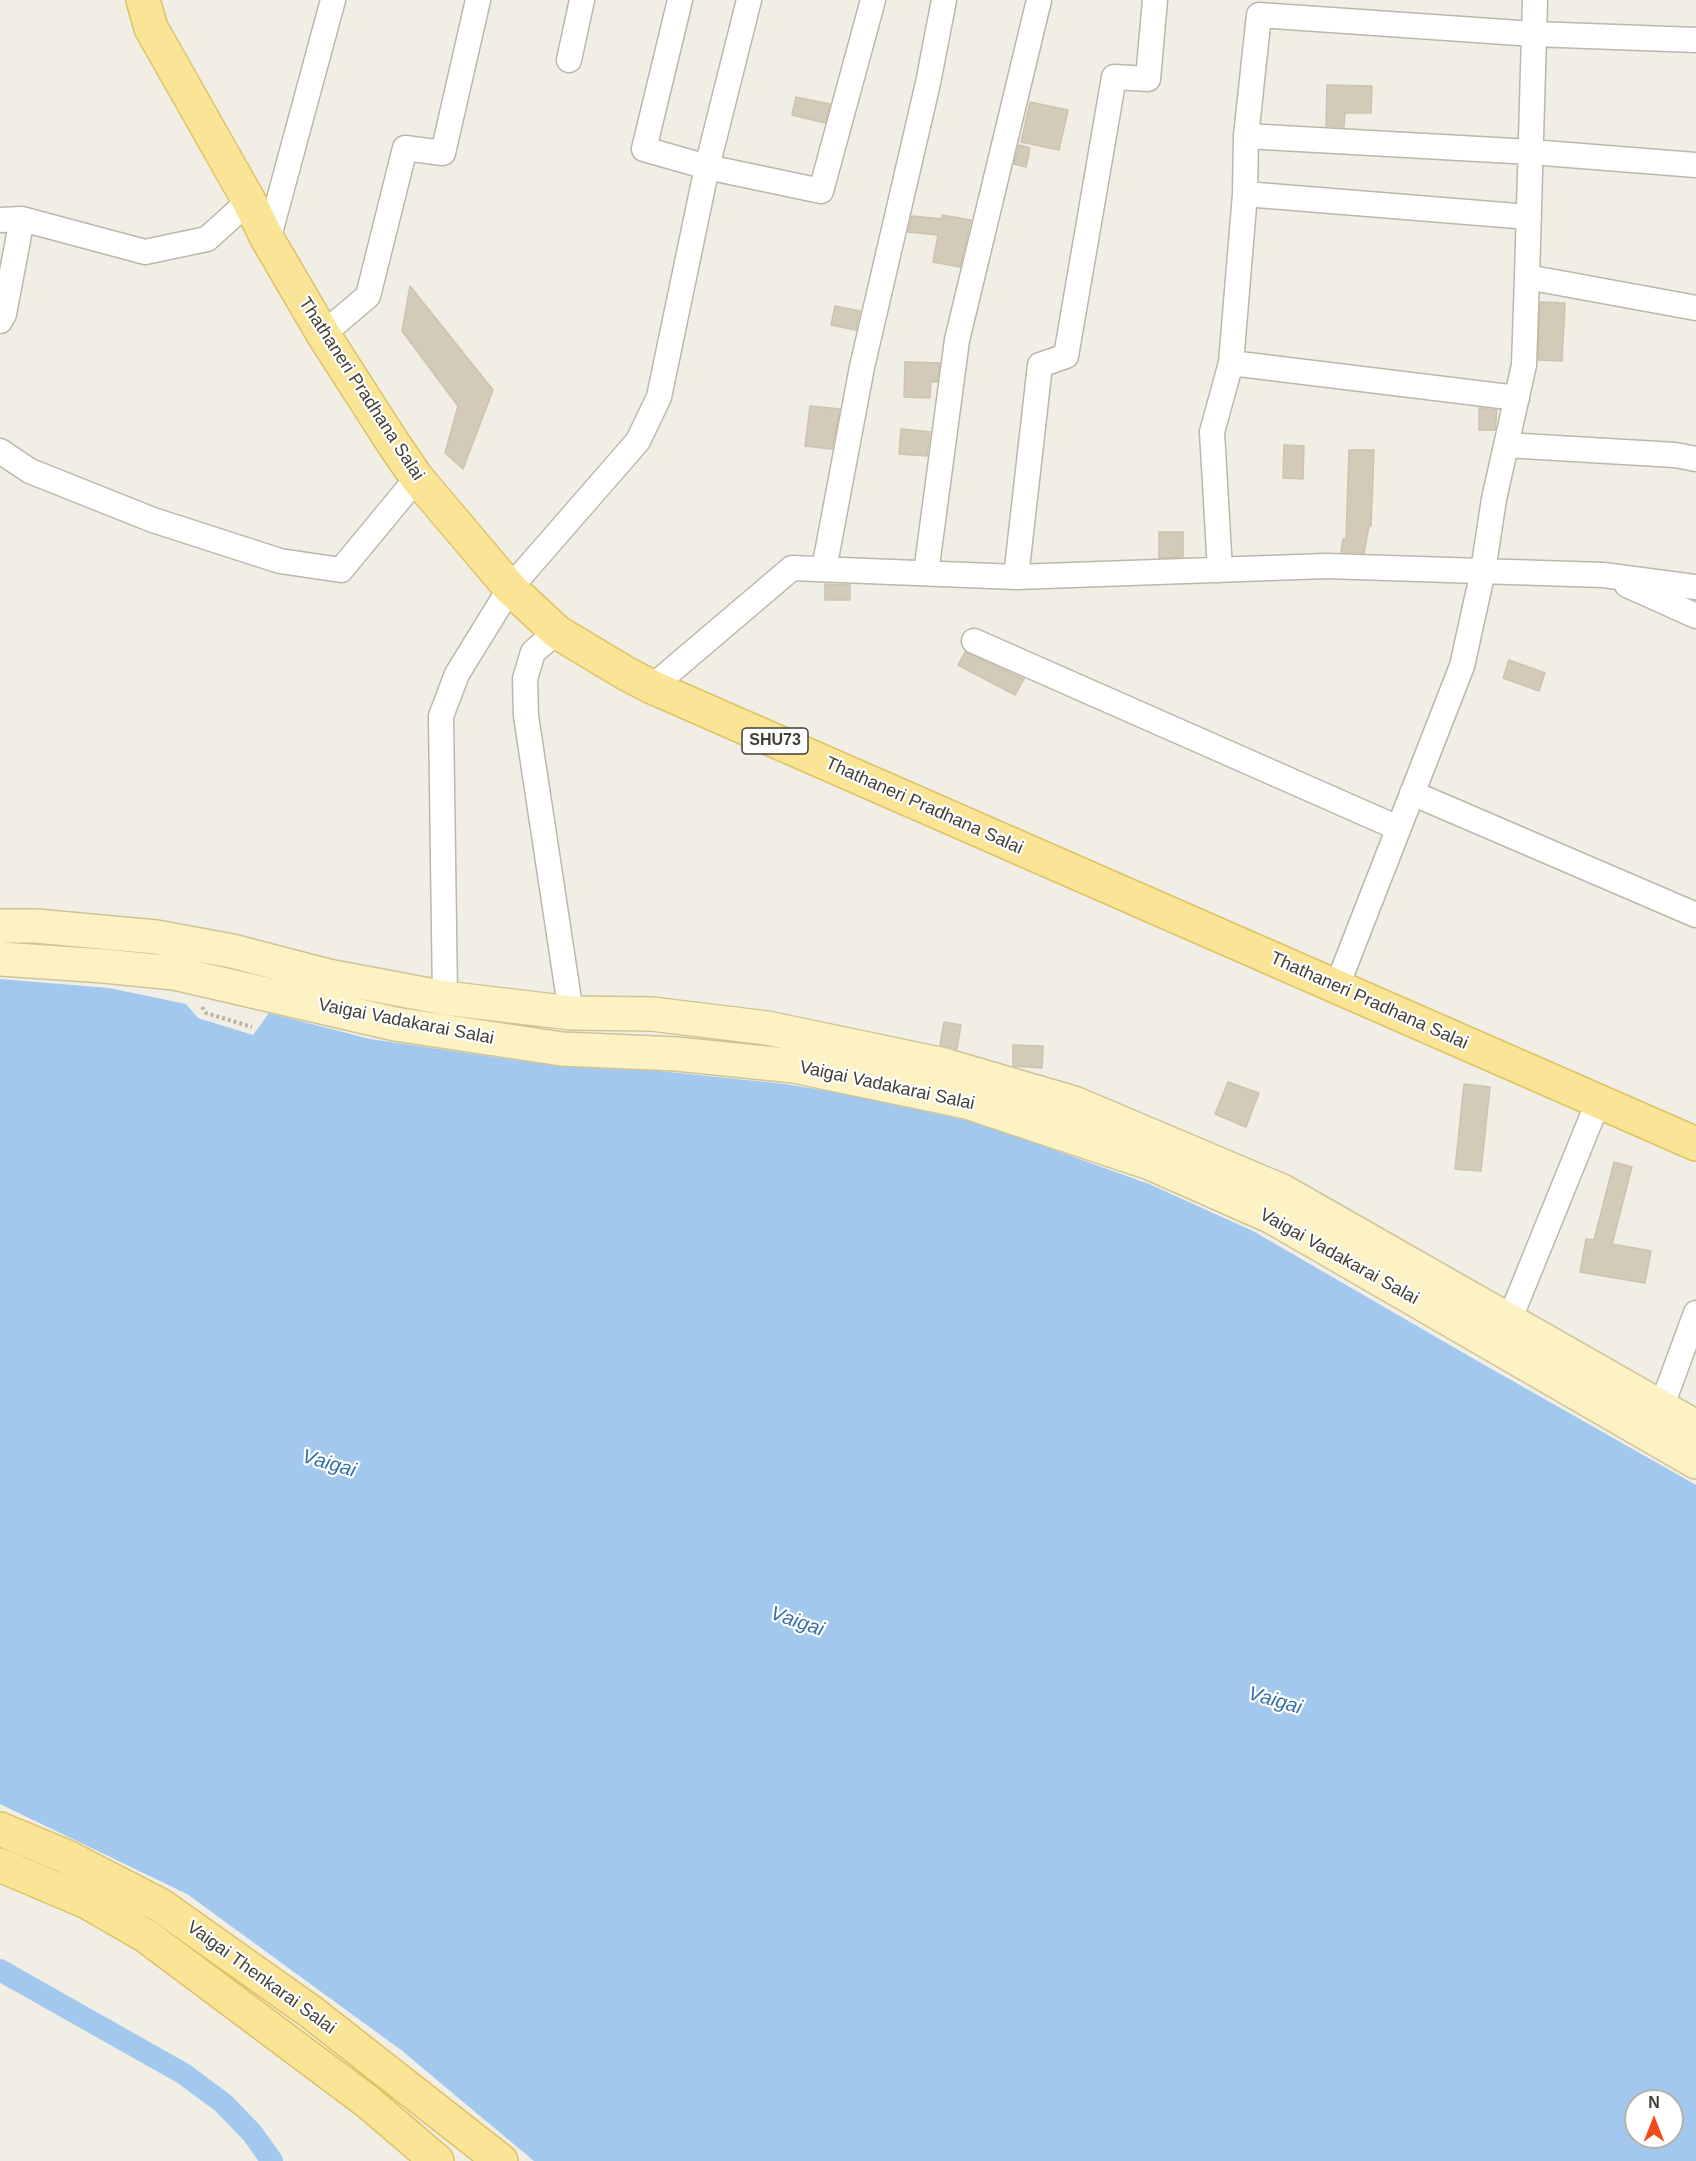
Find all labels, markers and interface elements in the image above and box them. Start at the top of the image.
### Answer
street label: Thathaneri Pradhana Salai [294,293,428,485]
road number: SHU73 [742,728,808,754]
street label: Thathaneri Pradhana Salai [822,753,1026,859]
street label: Thathaneri Pradhana Salai [1267,948,1471,1054]
street label: Vaigai Vadakarai Salai [316,994,496,1050]
street label: Vaigai Vadakarai Salai [797,1057,977,1115]
street label: Vaigai Vadakarai Salai [1256,1204,1422,1310]
water label: Vaigai [299,1445,359,1483]
water label: Vaigai [767,1602,827,1642]
water label: Vaigai [1245,1682,1305,1720]
street label: Vaigai Thenkarai Salai [182,1917,340,2039]
north arrow [1624,2089,1684,2149]
text: N [1648,2094,1660,2111]

